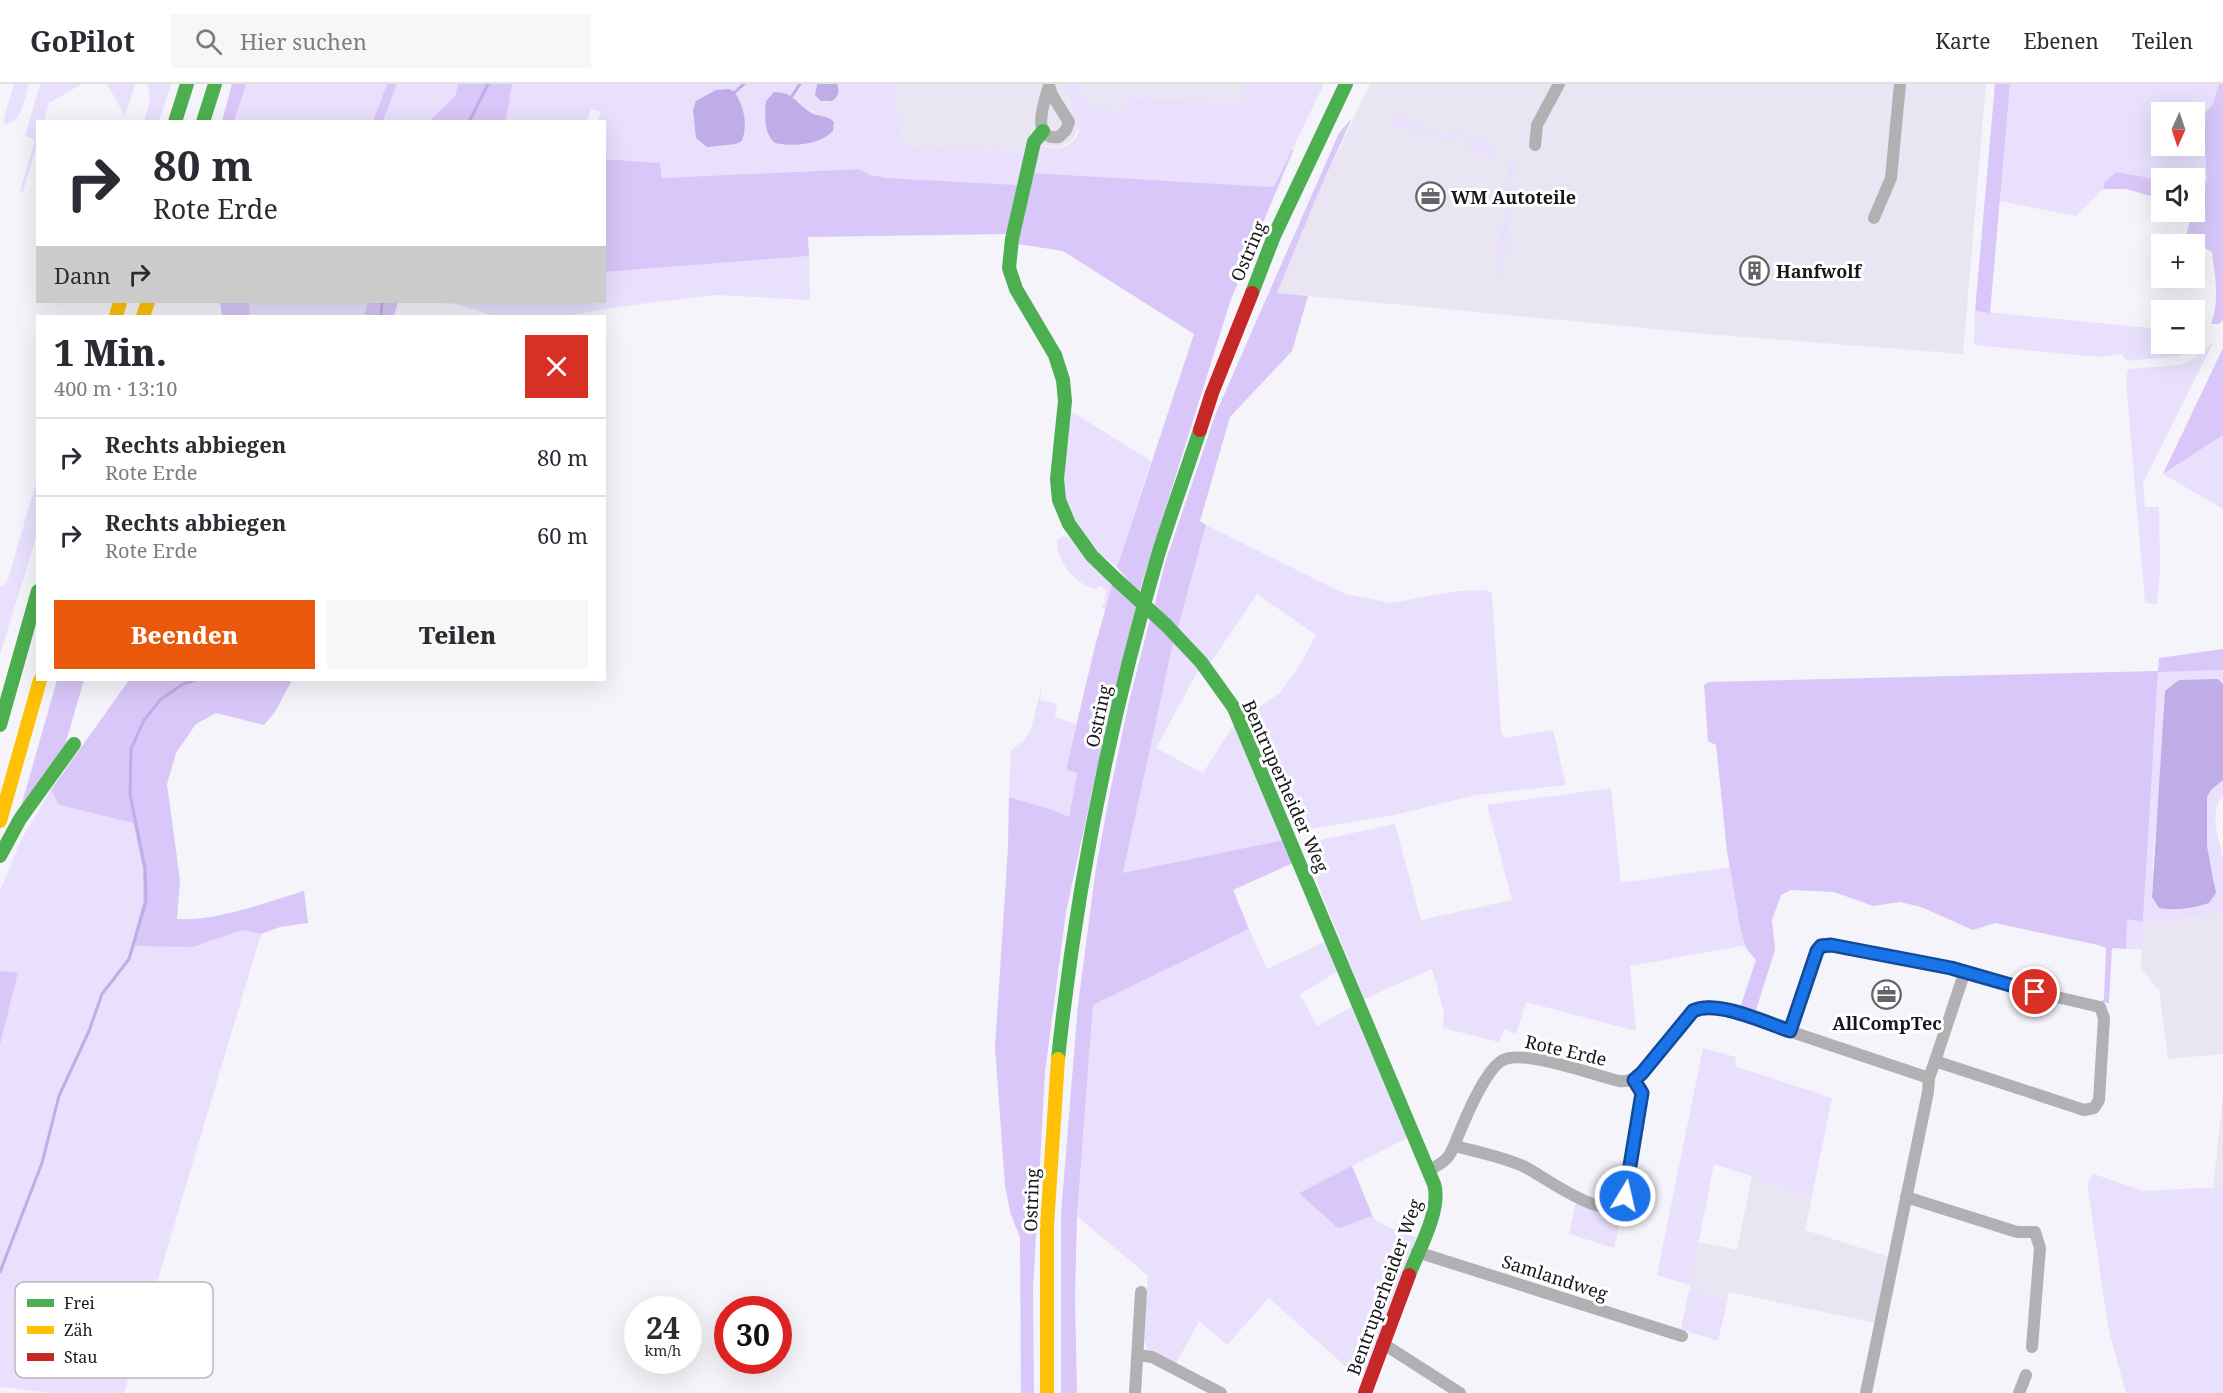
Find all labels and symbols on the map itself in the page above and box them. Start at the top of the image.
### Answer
north arrow [2151,102,2205,156]
office icon: WM Autoteile [1414,181,1446,213]
place label: WM Autoteile [1451,185,1576,209]
street label: Ostring [1225,217,1272,285]
building icon: Hanfwolf [1739,255,1771,287]
place label: Hanfwolf [1776,259,1863,283]
street label: Ostring [1080,682,1116,749]
street label: Bentruperheider Weg [1237,696,1335,876]
pin [2009,966,2060,1017]
office icon: AllCompTec [1871,978,1903,1010]
place label: AllCompTec [1832,1011,1942,1035]
street label: Rote Erde [1523,1029,1609,1071]
position arrow [1593,1164,1657,1228]
street label: Ostring [1018,1168,1044,1232]
street label: Bentruperheider Weg [1341,1195,1427,1379]
street label: Samlandweg [1499,1249,1611,1306]
legend [15,1282,213,1378]
text: Frei [64,1292,95,1314]
speed limit sign: 30 [714,1296,792,1374]
text: Zäh [64,1319,93,1341]
text: Stau [64,1346,98,1368]

